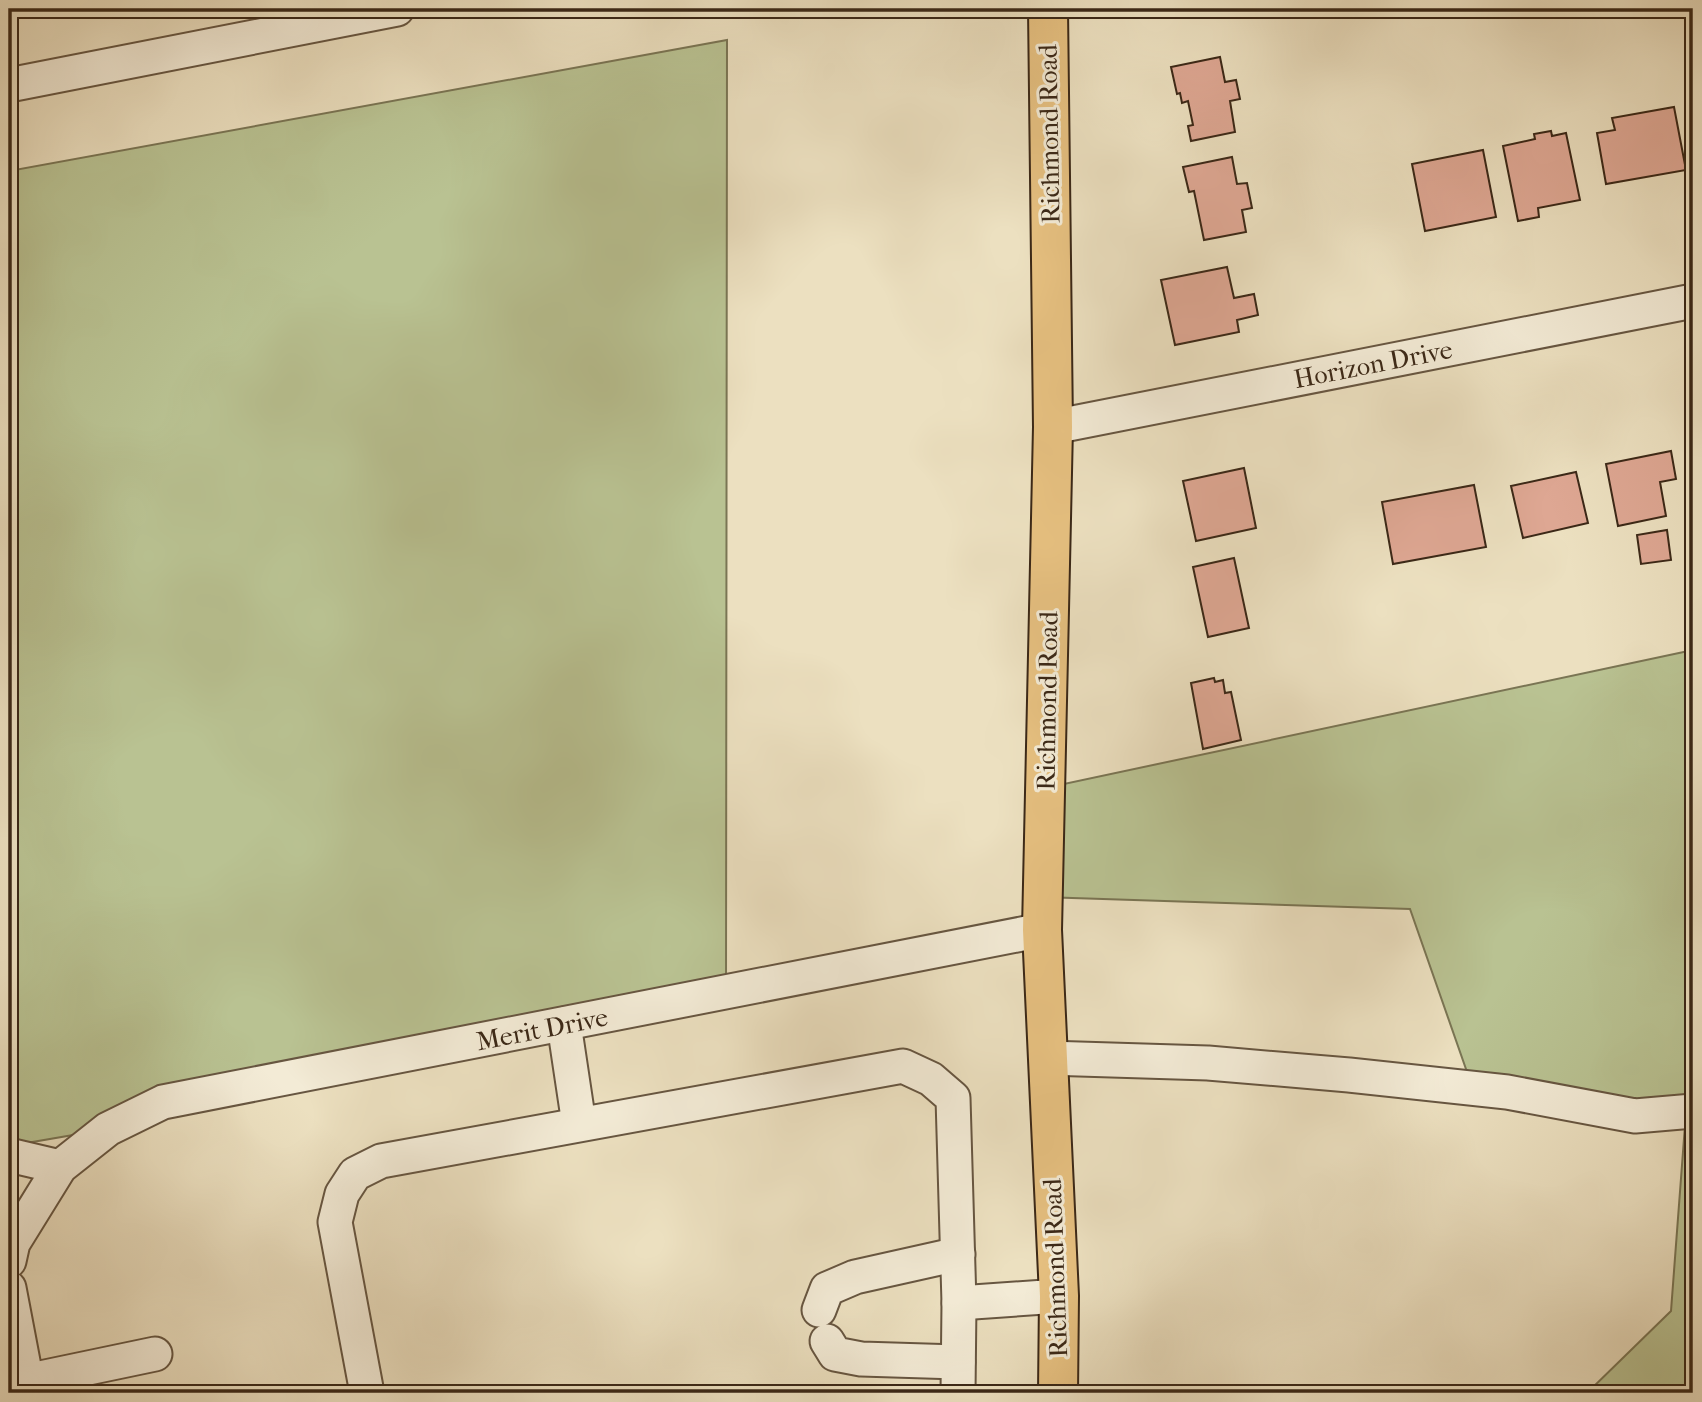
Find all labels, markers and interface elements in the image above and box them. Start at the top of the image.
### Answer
street label: Richmond Road [1032,43,1067,224]
street label: Horizon Drive [1291,334,1455,395]
street label: Richmond Road [1030,610,1065,791]
street label: Merit Drive [474,1002,611,1057]
street label: Richmond Road [1037,1177,1074,1358]

